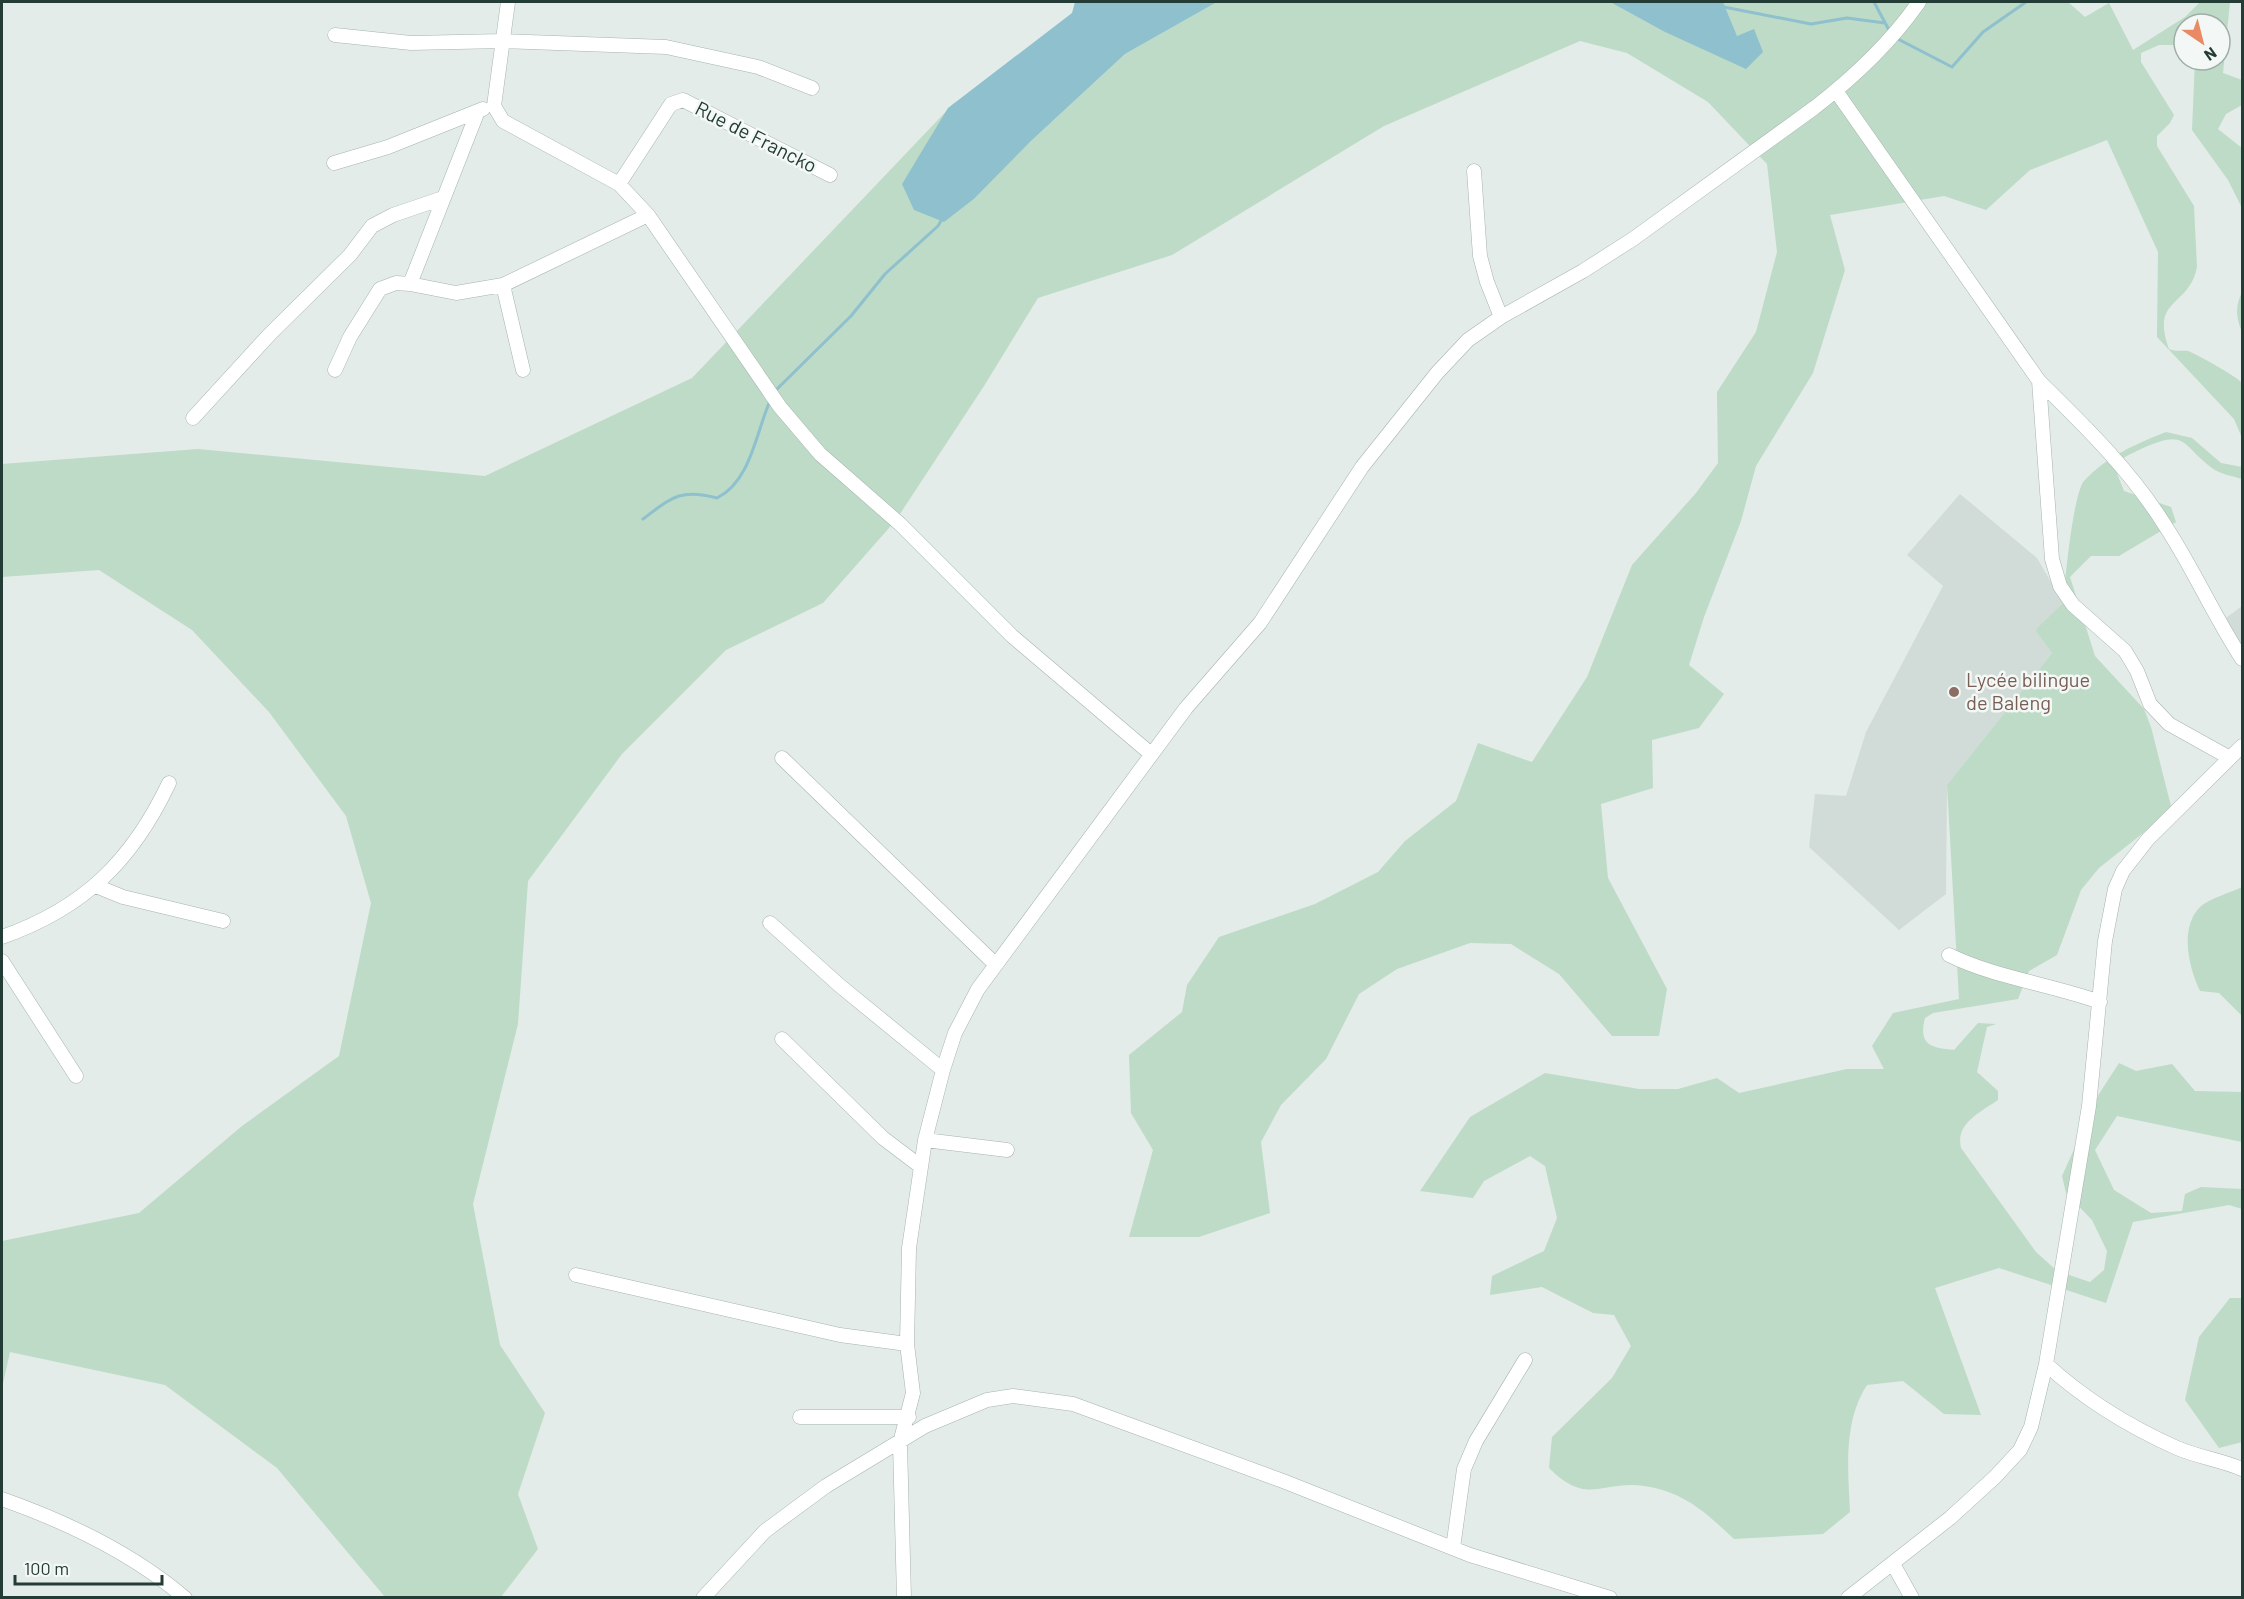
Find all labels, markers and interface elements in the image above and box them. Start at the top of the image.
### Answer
north arrow [2172,12,2232,72]
text: N [2201,44,2221,66]
street label: Rue de Francko [692,95,821,177]
place label: Lycée bilingue de Baleng [1966,667,2090,714]
marker: Lycée bilingue de Baleng [1947,685,1961,699]
scale bar [15,1548,162,1586]
text: 100 m [24,1557,69,1579]

